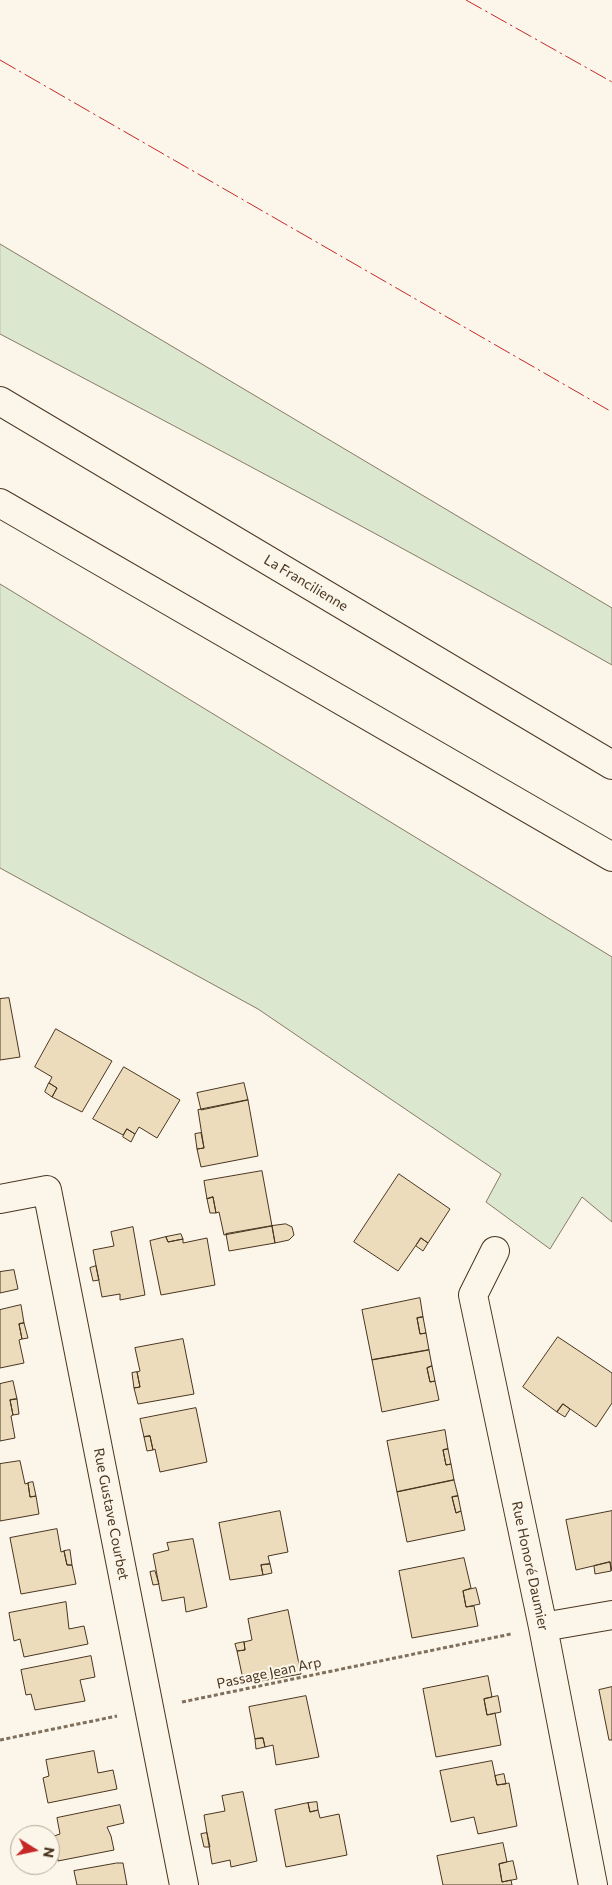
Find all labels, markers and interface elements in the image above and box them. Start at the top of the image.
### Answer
street label: La Francilienne [261,551,351,615]
street label: Rue Gustave Courbet [90,1447,132,1581]
street label: Rue Honoré Daumier [508,1500,552,1632]
street label: Passage Jean Arp [215,1654,323,1692]
north arrow [10,1825,60,1875]
text: N [40,1846,59,1859]

